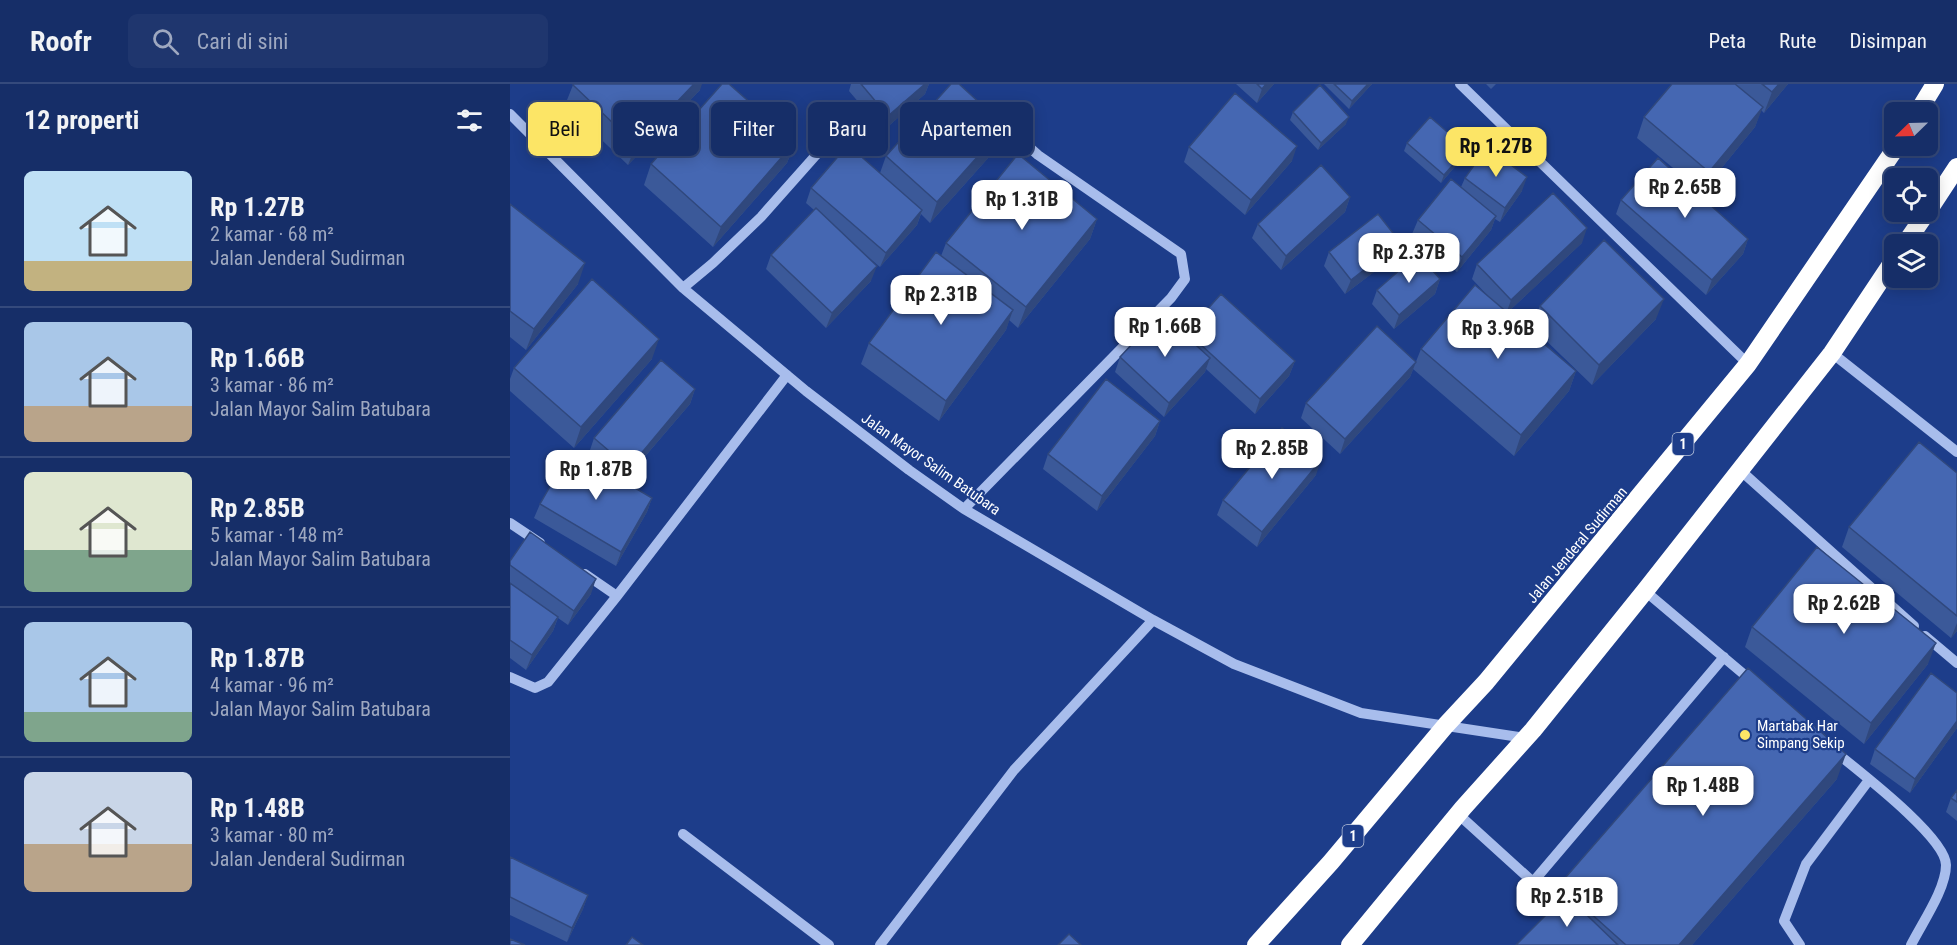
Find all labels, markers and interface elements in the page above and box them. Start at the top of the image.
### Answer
search box [128,14,548,68]
text: Roofr [30,25,92,58]
icon: search [149,25,182,58]
text: Cari di sini [197,29,288,54]
text: Peta [1708,29,1746,53]
text: Rute [1779,29,1816,53]
text: Disimpan [1849,29,1927,53]
chip: Beli [528,102,601,156]
chip: Sewa [613,102,699,156]
chip: Filter [711,102,796,156]
chip: Baru [808,102,888,156]
chip: Apartemen [900,102,1033,156]
north arrow [1884,102,1938,156]
map controls [1884,102,1938,288]
icon: filters [453,104,486,137]
text: 12 properti [24,105,139,135]
pin: Rp 1.27B [1434,127,1558,178]
text: Rp 1.27B [1460,134,1532,158]
pin: Rp 2.65B [1623,168,1747,219]
button: locate [1884,168,1938,222]
text: Rp 2.65B [1649,175,1721,199]
pin: Rp 1.31B [960,180,1084,231]
text: Rp 1.31B [986,187,1058,211]
text: Rp 1.27B [210,192,305,222]
icon: home [72,195,144,267]
text: 2 kamar · 68 m² [210,222,334,246]
pin: Rp 2.37B [1347,233,1471,284]
button: layers [1884,234,1938,288]
text: Rp 2.37B [1373,240,1445,264]
text: Jalan Jenderal Sudirman [210,246,405,270]
pin: Rp 2.31B [879,275,1003,326]
text: Rp 2.31B [905,282,977,306]
pin: Rp 1.66B [1103,307,1227,358]
pin: Rp 3.96B [1436,309,1560,360]
text: Rp 1.66B [1129,314,1201,338]
text: Rp 3.96B [1462,316,1534,340]
text: Rp 1.66B [210,343,305,373]
icon: home [72,346,144,418]
text: 3 kamar · 86 m² [210,373,334,397]
text: Jalan Mayor Salim Batubara [210,397,431,421]
street label: Jalan Mayor Salim Batubara [858,409,1004,519]
pin: Rp 2.85B [1210,429,1334,480]
road number: 1 [1672,433,1694,455]
text: Rp 2.85B [1236,436,1308,460]
pin: Rp 1.87B [534,450,658,501]
text: Rp 1.87B [560,457,632,481]
street label: Jalan Jenderal Sudirman [1523,483,1631,607]
text: Rp 2.85B [210,493,305,523]
icon: home [72,496,144,568]
text: 5 kamar · 148 m² [210,523,344,547]
text: Jalan Mayor Salim Batubara [210,547,431,571]
pin: Rp 2.62B [1782,584,1906,635]
text: Rp 2.62B [1808,591,1880,615]
text: Rp 1.87B [210,643,305,673]
icon: home [72,646,144,718]
text: 4 kamar · 96 m² [210,673,334,697]
text: Jalan Mayor Salim Batubara [210,697,431,721]
place label: Martabak Har Simpang Sekip [1757,717,1845,752]
marker: Martabak Har Simpang Sekip [1738,728,1752,742]
pin: Rp 1.48B [1641,766,1765,817]
text: Rp 1.48B [1667,773,1739,797]
text: Rp 1.48B [210,793,305,823]
icon: home [72,796,144,868]
text: 3 kamar · 80 m² [210,823,334,847]
road number: 1 [1342,825,1364,847]
text: Jalan Jenderal Sudirman [210,847,405,871]
pin: Rp 2.51B [1505,877,1629,928]
text: Rp 2.51B [1531,884,1603,908]

